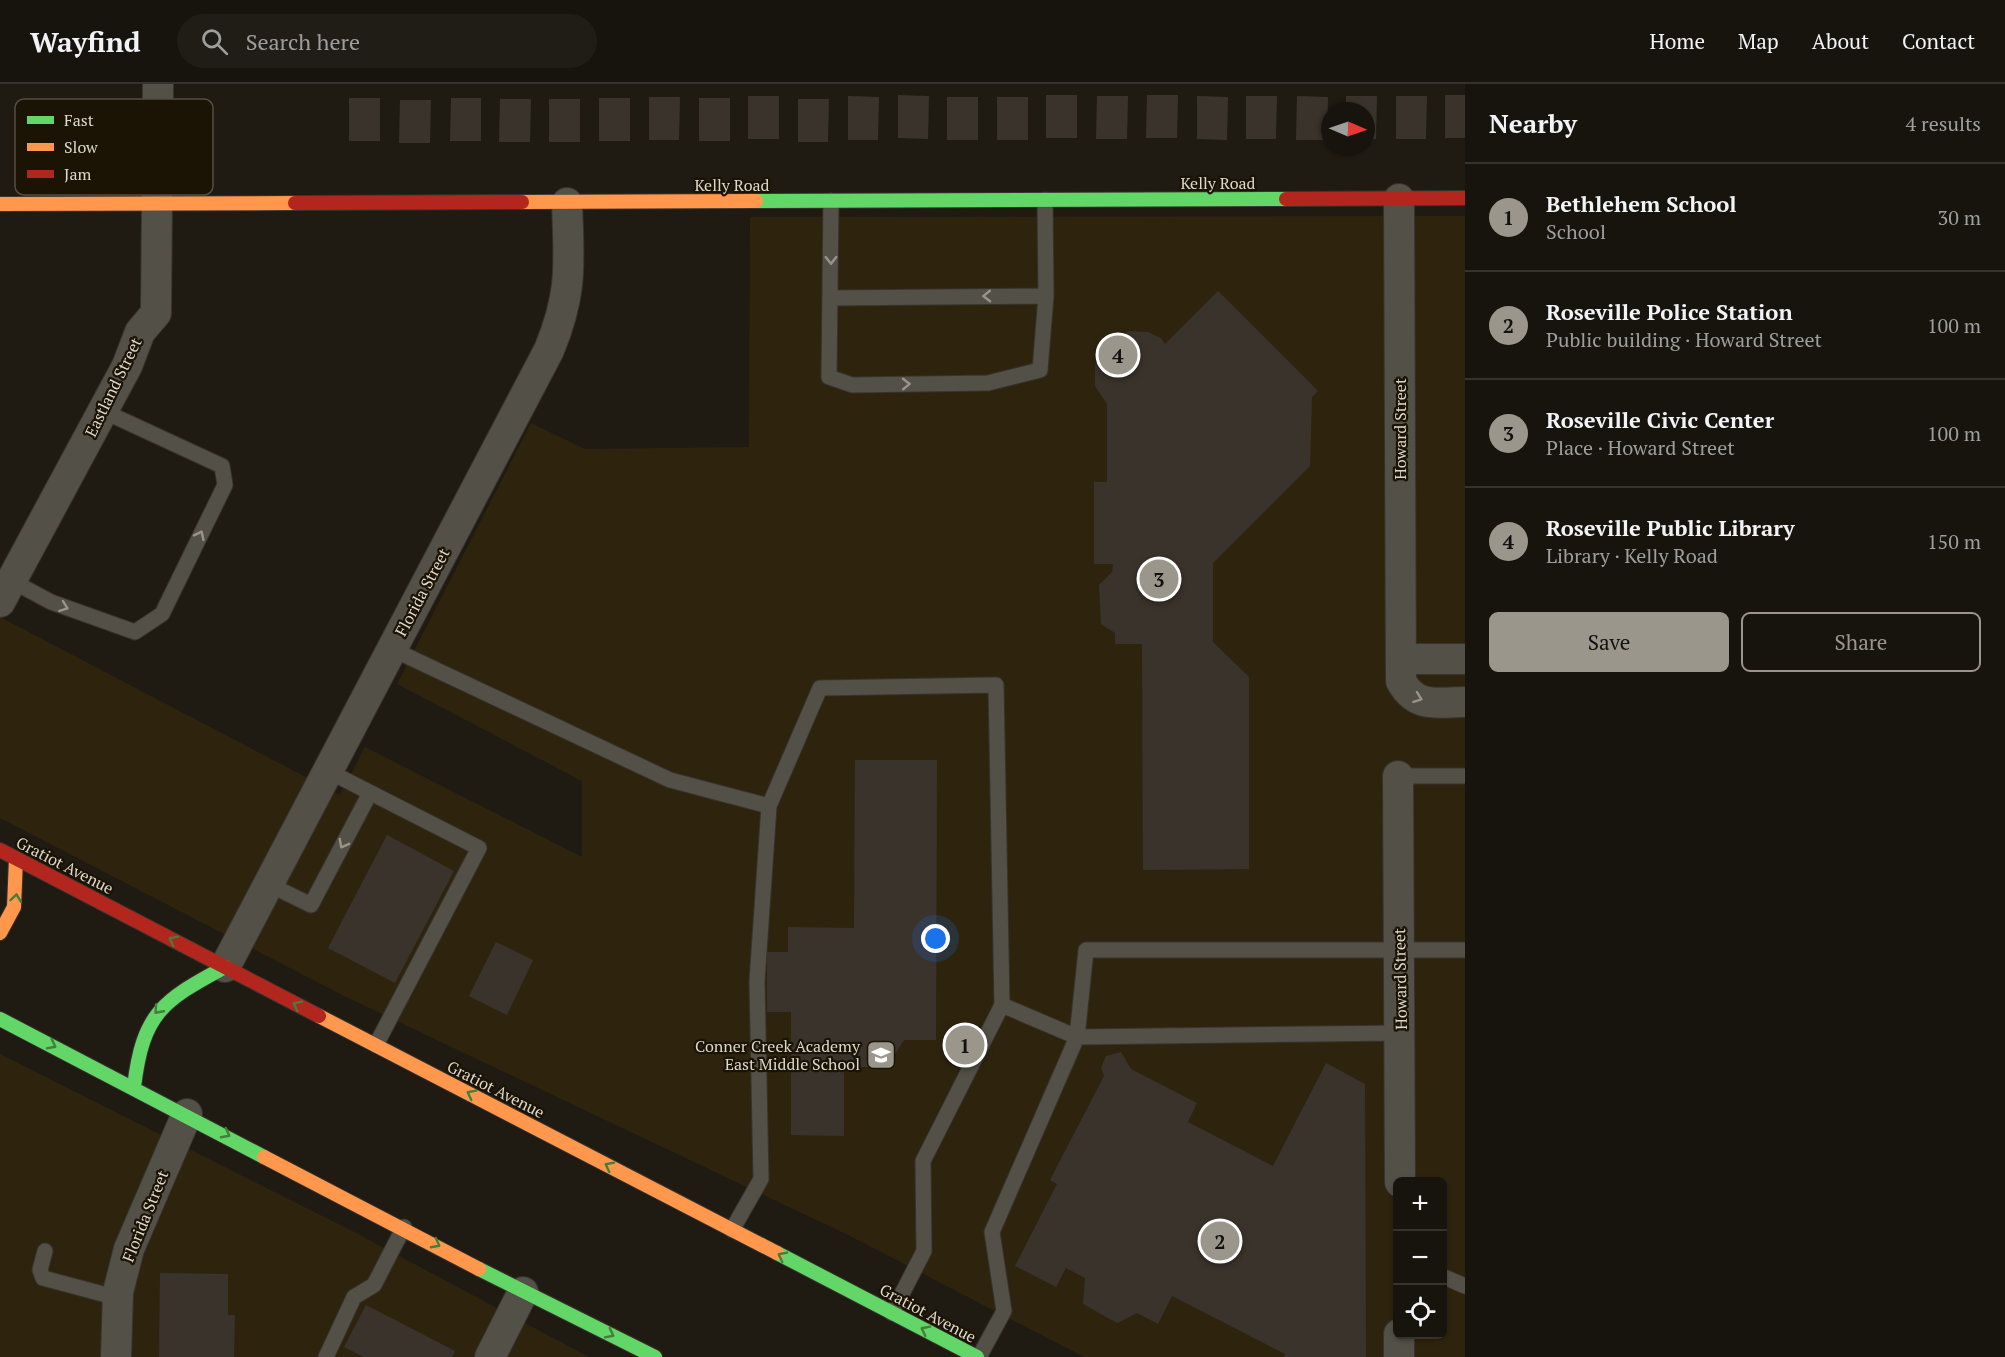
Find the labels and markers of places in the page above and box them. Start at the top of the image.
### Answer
pin: 4 [1098,332,1138,378]
pin: 3 [1140,556,1178,602]
pin: 1 [946,1022,984,1068]
place label: Conner Creek Academy East Middle School [695,1035,861,1075]
school or university icon: Conner Creek Academy East Middle School [865,1039,897,1071]
pin: 2 [1200,1218,1240,1264]

